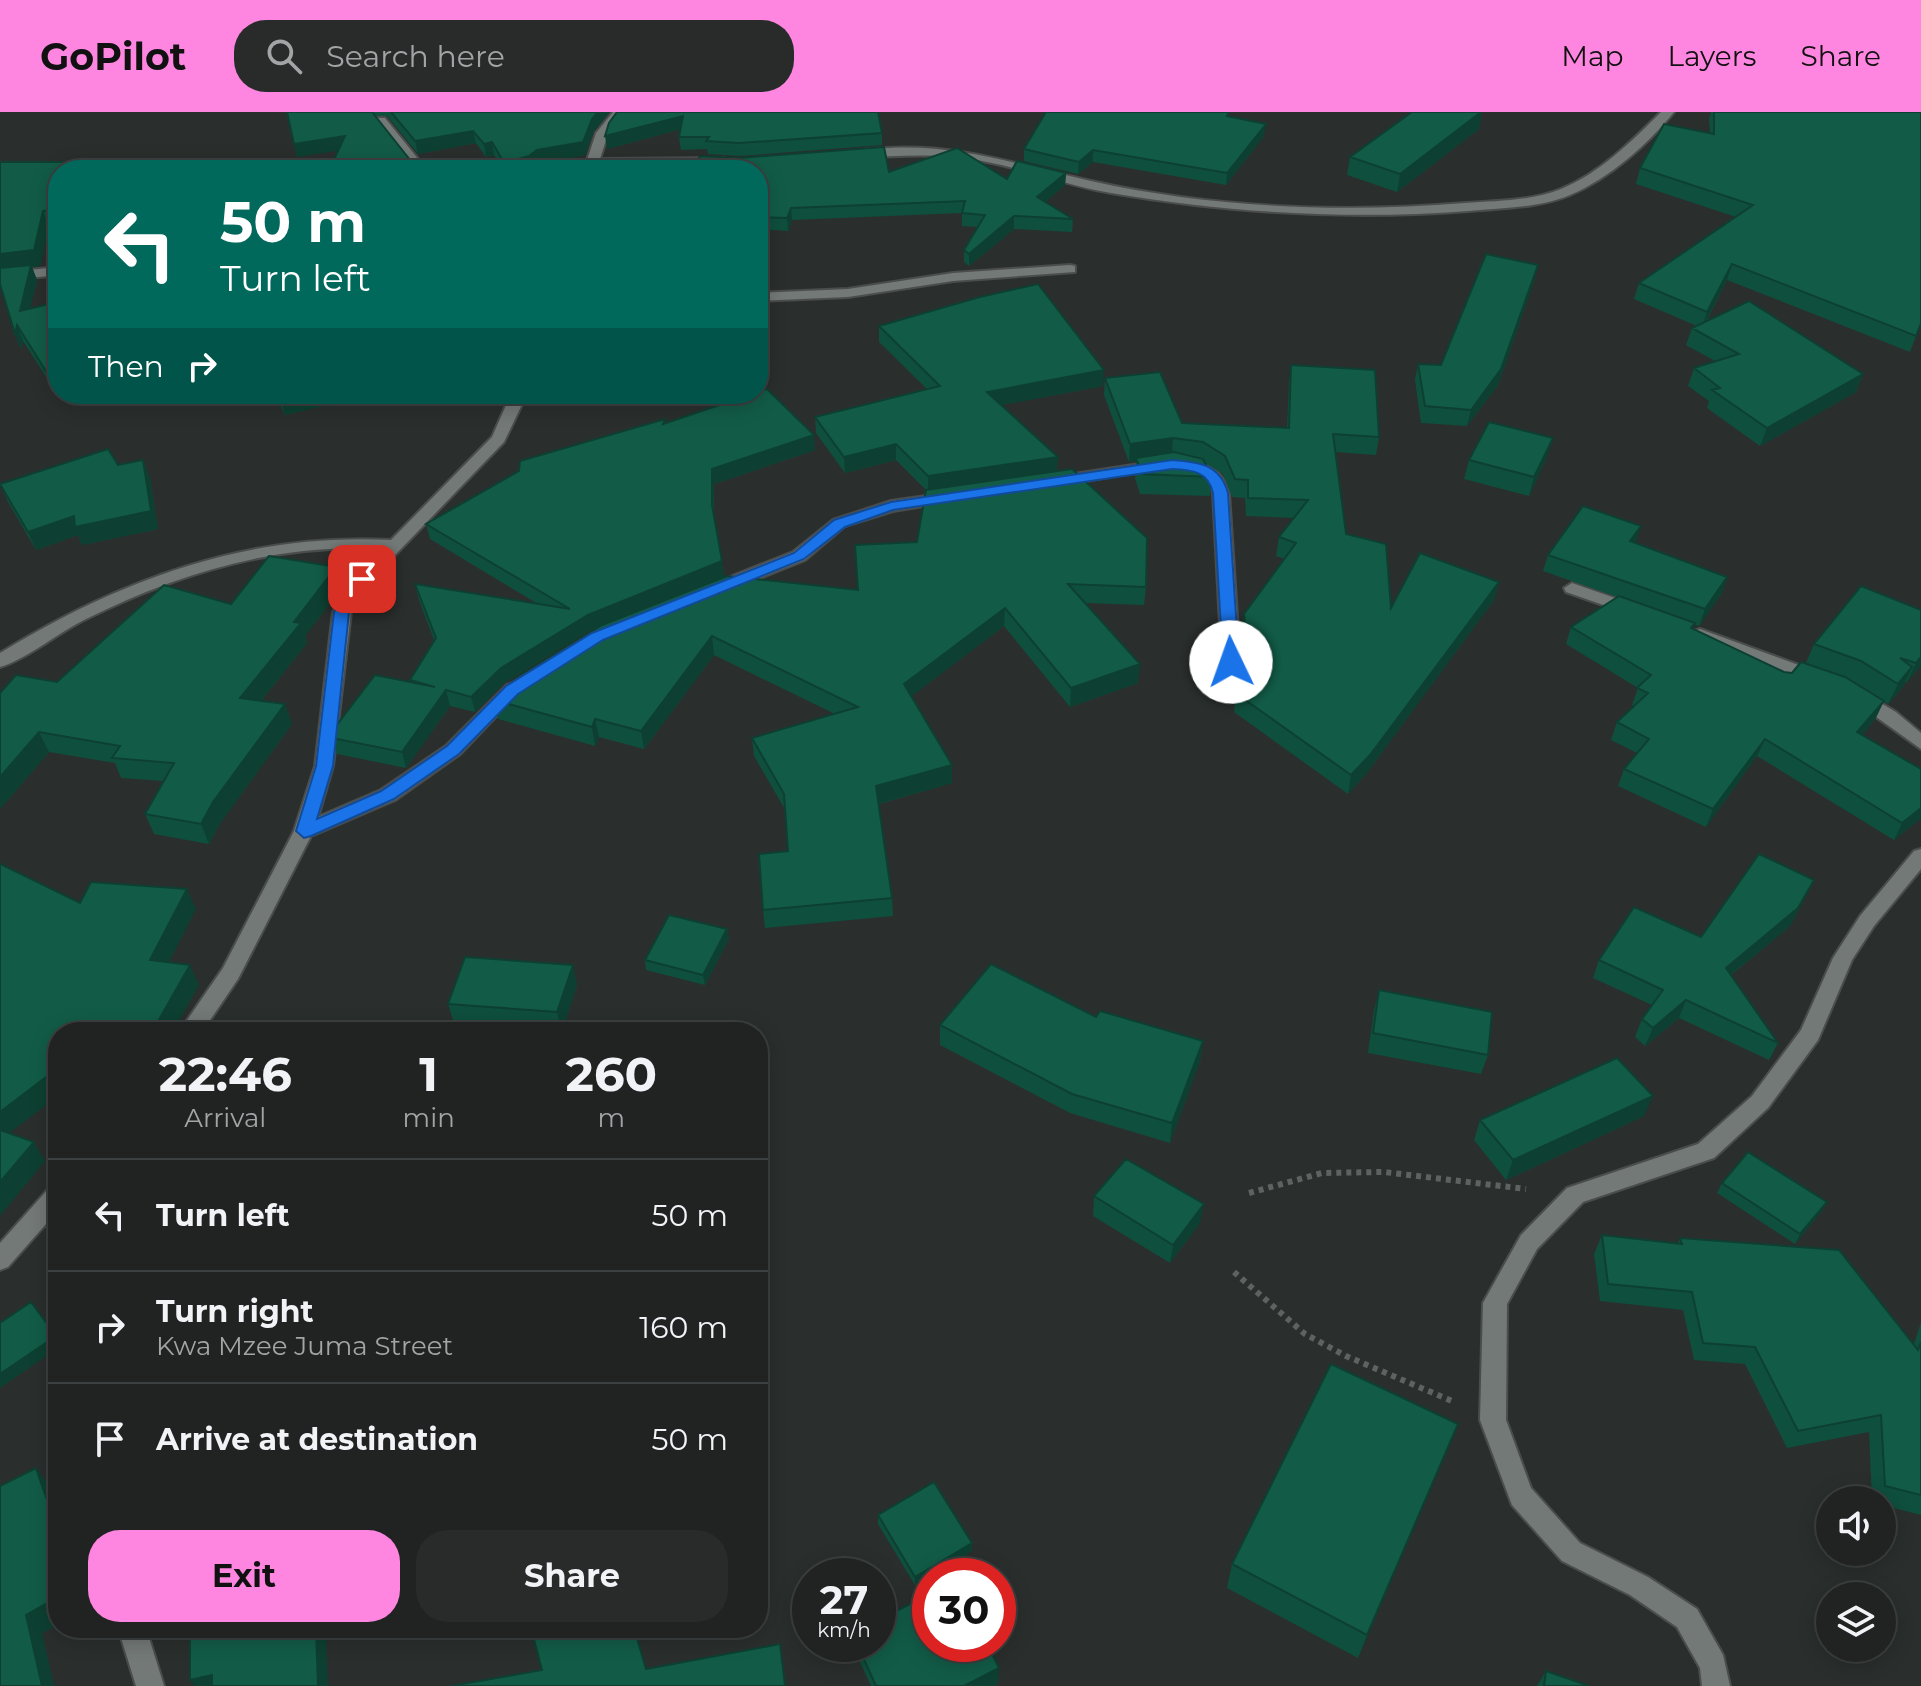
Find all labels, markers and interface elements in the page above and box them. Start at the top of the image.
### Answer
search box [234,20,794,92]
text: GoPilot [40,33,186,80]
icon: search [262,34,306,78]
text: Search here [326,38,505,75]
text: Map [1561,39,1624,73]
text: Layers [1668,39,1757,73]
text: Share [1801,39,1881,73]
text: 50 m [220,188,366,256]
icon: left [88,192,192,296]
text: Turn left [220,256,371,300]
icon: right [180,344,224,388]
text: Then [88,348,164,385]
pin [328,545,396,613]
icon: arrive [340,557,384,601]
position arrow [1189,620,1273,704]
text: 22:46 [159,1045,292,1103]
text: 1 [419,1045,438,1103]
text: 260 [566,1045,657,1103]
text: Arrival [184,1102,266,1134]
text: min [403,1102,455,1134]
text: m [598,1102,625,1134]
icon: left [88,1193,132,1237]
text: Turn left [156,1197,289,1234]
text: 50 m [651,1197,728,1234]
text: Turn right [156,1293,313,1330]
icon: right [88,1305,132,1349]
text: 160 m [639,1309,728,1346]
text: Kwa Mzee Juma Street [156,1330,453,1362]
icon: arrive [88,1417,132,1461]
text: Arrive at destination [156,1421,478,1458]
text: 50 m [651,1421,728,1458]
map controls [1816,1486,1896,1662]
button: sound [1816,1486,1896,1566]
button: Exit [88,1530,400,1622]
button: Share [416,1530,728,1622]
speed limit sign: 30 [912,1558,1016,1662]
text: 27 [820,1575,868,1624]
button: layers [1816,1582,1896,1662]
text: km/h [817,1618,871,1642]

